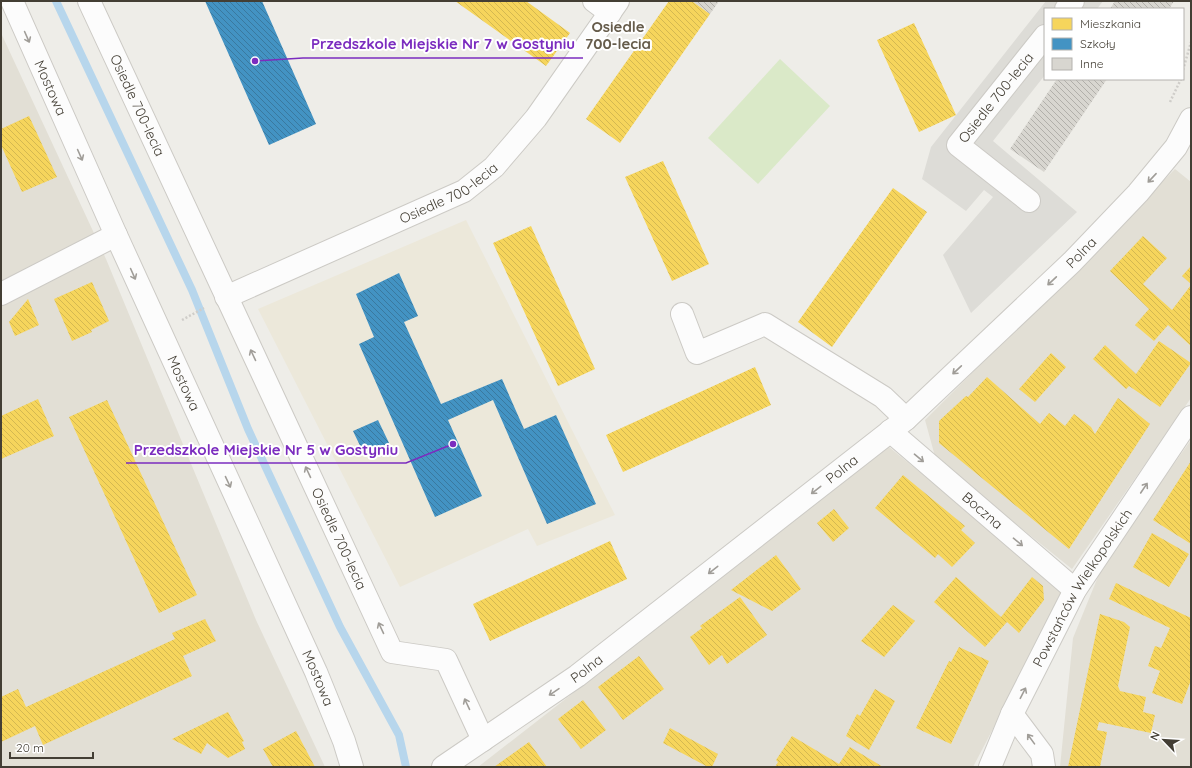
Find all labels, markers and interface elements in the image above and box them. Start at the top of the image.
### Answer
legend [1044,8,1184,80]
text: Mieszkania [1080,16,1141,31]
district label: Osiedle 700-lecia [585,17,651,53]
one-way arrow [24,30,32,42]
callout: Przedszkole Miejskie Nr 7 w Gostyniu [303,31,583,58]
text: Przedszkole Miejskie Nr 7 w Gostyniu [311,34,575,53]
text: Szkoły [1080,36,1115,51]
street label: Osiedle 700-lecia [954,49,1037,147]
street label: Osiedle 700-lecia [106,51,169,159]
text: Inne [1080,56,1104,71]
street label: Mostowa [30,57,71,118]
one-way arrow [77,149,84,161]
street label: Osiedle 700-lecia [397,158,501,228]
one-way arrow [1148,172,1157,182]
street label: Polna [1062,233,1100,272]
one-way arrow [130,268,137,280]
one-way arrow [1047,276,1057,286]
one-way arrow [249,349,256,361]
street label: Mostowa [163,353,204,414]
one-way arrow [952,365,962,375]
callout: Przedszkole Miejskie Nr 5 w Gostyniu [126,436,406,463]
text: Przedszkole Miejskie Nr 5 w Gostyniu [134,440,398,459]
street label: Polna [822,451,862,487]
one-way arrow [914,453,925,462]
one-way arrow [304,467,311,479]
one-way arrow [225,475,232,487]
one-way arrow [1140,482,1148,493]
street label: Osiedle 700-lecia [308,485,371,593]
one-way arrow [810,486,821,494]
street label: Boczna [958,488,1007,533]
street label: Powstańców Wielkopolskich [1028,505,1136,670]
one-way arrow [1013,537,1024,546]
one-way arrow [708,566,719,574]
one-way arrow [377,623,384,635]
street label: Mostowa [298,647,338,709]
street label: Polna [567,650,606,687]
one-way arrow [549,687,560,696]
one-way arrow [1020,687,1027,699]
one-way arrow [463,699,470,711]
north arrow [1144,720,1184,760]
text: N [1147,729,1163,742]
scale bar [10,734,93,760]
one-way arrow [1027,734,1035,745]
text: 20 m [16,740,44,755]

